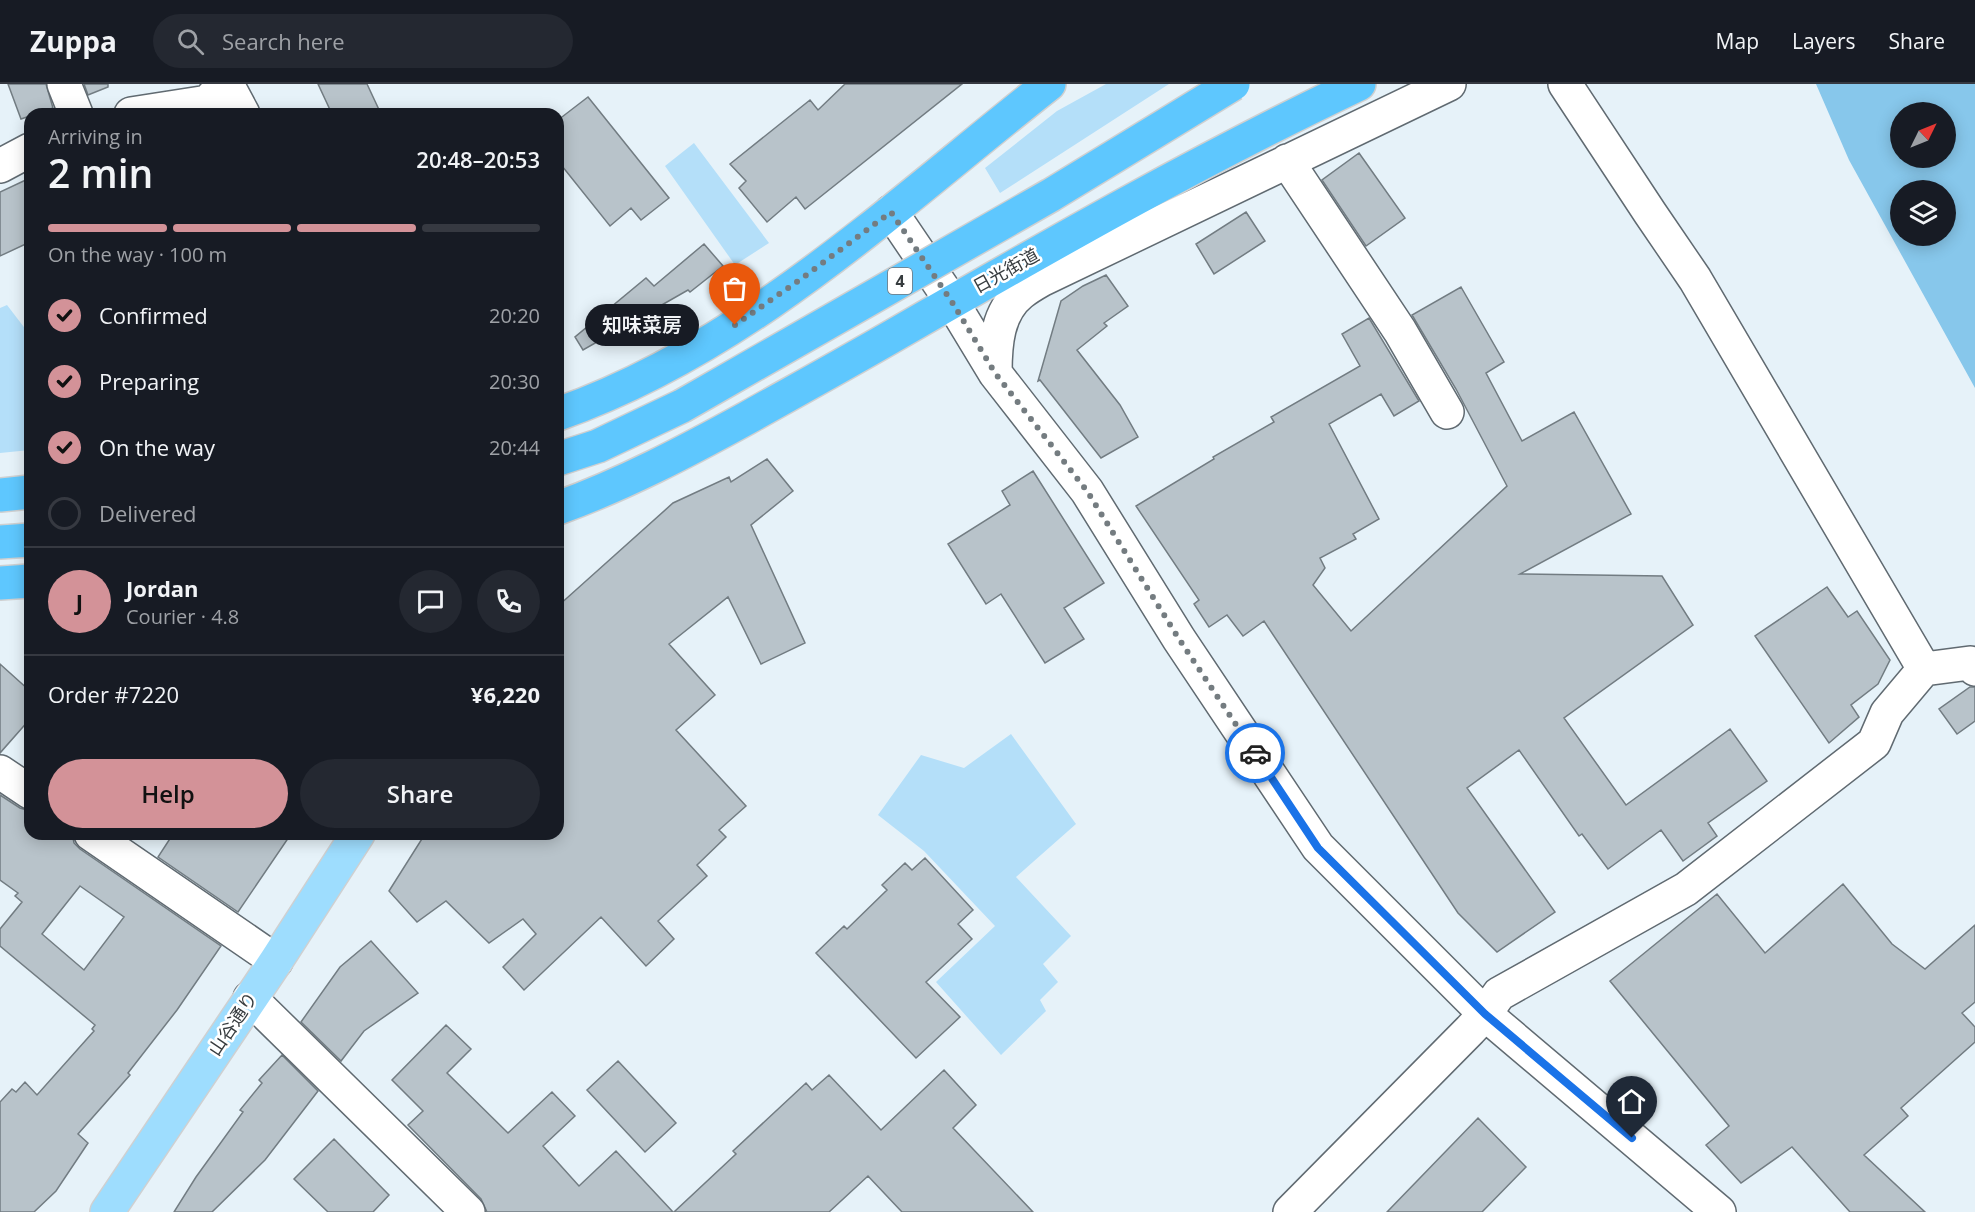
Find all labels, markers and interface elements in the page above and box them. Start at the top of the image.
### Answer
search box [153,14,573,68]
text: Zuppa [30,22,117,60]
icon: search [174,25,207,58]
text: Search here [222,26,345,56]
text: Map [1716,27,1759,55]
text: Layers [1792,27,1856,55]
text: Share [1889,27,1945,55]
north arrow [1890,102,1956,168]
map controls [1890,102,1956,246]
text: Arriving in [48,123,143,150]
text: 20:48–20:53 [416,144,540,174]
text: 2 min [48,146,153,199]
button: layers [1890,180,1956,246]
text: On the way · 100 m [48,241,227,268]
street label: 日光街道 [968,242,1043,298]
pin [709,263,760,325]
road number: 4 [888,268,912,294]
icon: bag [718,272,751,305]
icon: check [48,299,81,332]
text: Confirmed [99,300,208,330]
text: 20:20 [489,302,540,329]
callout: 知味菜房 [585,304,699,346]
text: 知味菜房 [602,311,682,338]
icon: check [48,365,81,398]
text: Preparing [99,366,199,396]
text: 20:30 [489,368,540,395]
icon: check [48,431,81,464]
text: On the way [99,432,215,462]
text: 20:44 [489,434,540,461]
text: Delivered [99,498,197,528]
button: chat [399,570,462,633]
button: phone [477,570,540,633]
text: Jordan [126,573,199,603]
text: J [76,586,83,616]
text: Courier · 4.8 [126,603,239,630]
text: Order #7220 [48,679,179,709]
text: ¥6,220 [471,679,540,709]
courier [1225,723,1285,783]
icon: car [1239,737,1272,770]
button: Help [48,759,288,828]
button: Share [300,759,540,828]
street label: 山谷通り [202,987,262,1060]
pin [1606,1076,1657,1138]
icon: home [1615,1085,1648,1118]

